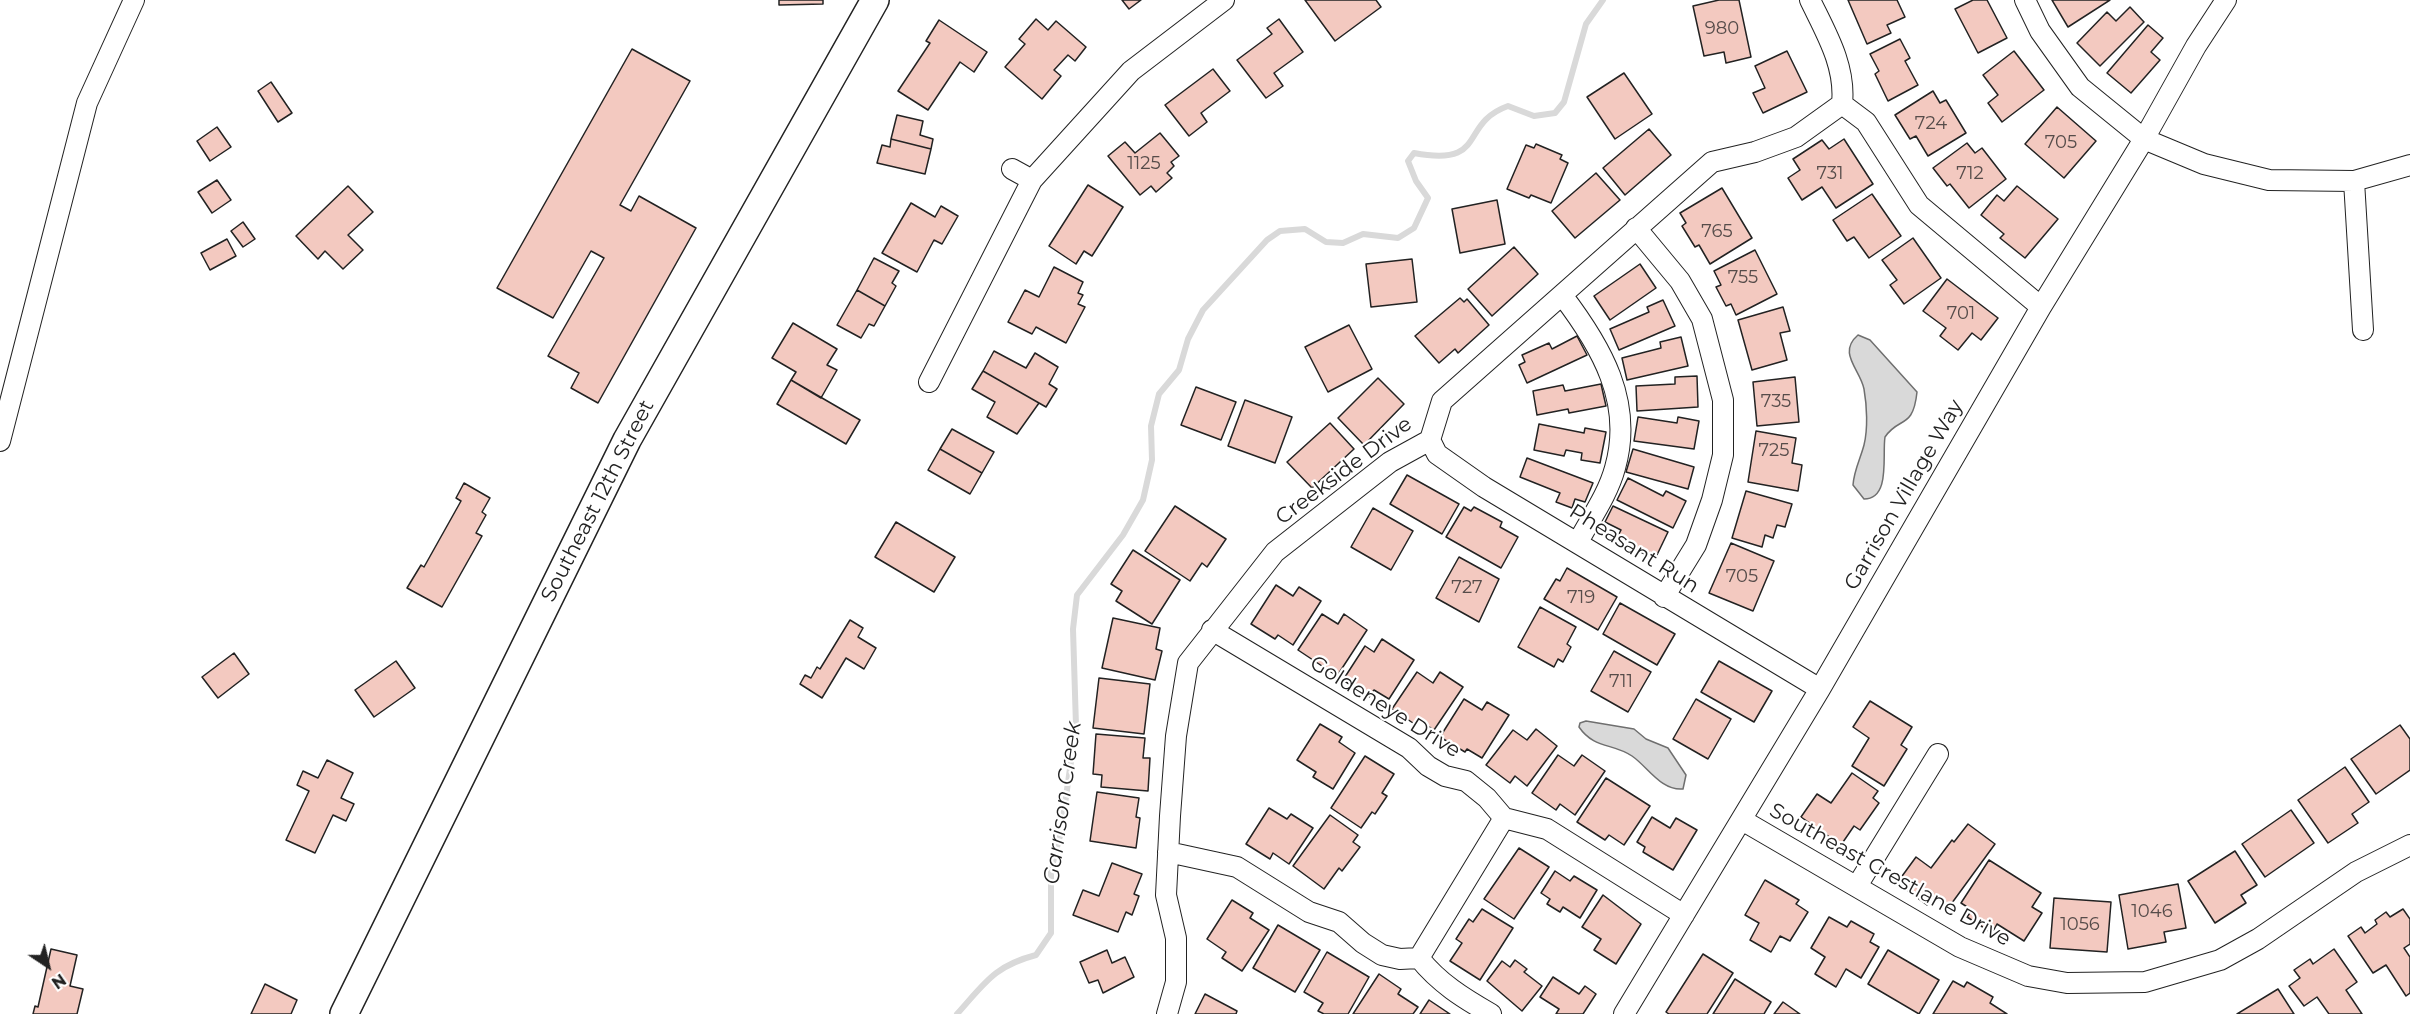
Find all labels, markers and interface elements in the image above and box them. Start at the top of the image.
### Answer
house number: 980 [1705,18,1739,40]
house number: 724 [1915,113,1947,135]
house number: 705 [2045,132,2077,154]
house number: 1125 [1127,153,1161,175]
house number: 731 [1816,163,1844,185]
house number: 712 [1956,163,1984,185]
house number: 765 [1701,221,1733,243]
house number: 755 [1728,267,1758,289]
house number: 701 [1947,303,1975,325]
house number: 735 [1761,391,1791,413]
street label: Garrison Village Way [1839,395,1969,595]
street label: Southeast 12th Street [536,396,660,606]
street label: Creekside Drive [1271,412,1417,530]
house number: 725 [1758,440,1790,462]
street label: Pheasant Run [1564,499,1704,599]
house number: 705 [1726,566,1758,588]
house number: 727 [1451,577,1483,599]
house number: 719 [1567,587,1595,609]
street label: Goldeneye Drive [1305,650,1465,764]
house number: 711 [1609,671,1633,693]
water label: Garrison Creek [1038,720,1088,886]
street label: Southeast Crestlane Drive [1765,798,2015,952]
house number: 1046 [2131,901,2173,923]
house number: 1056 [2060,914,2100,936]
north arrow [18,936,78,996]
text: N [48,970,69,993]

